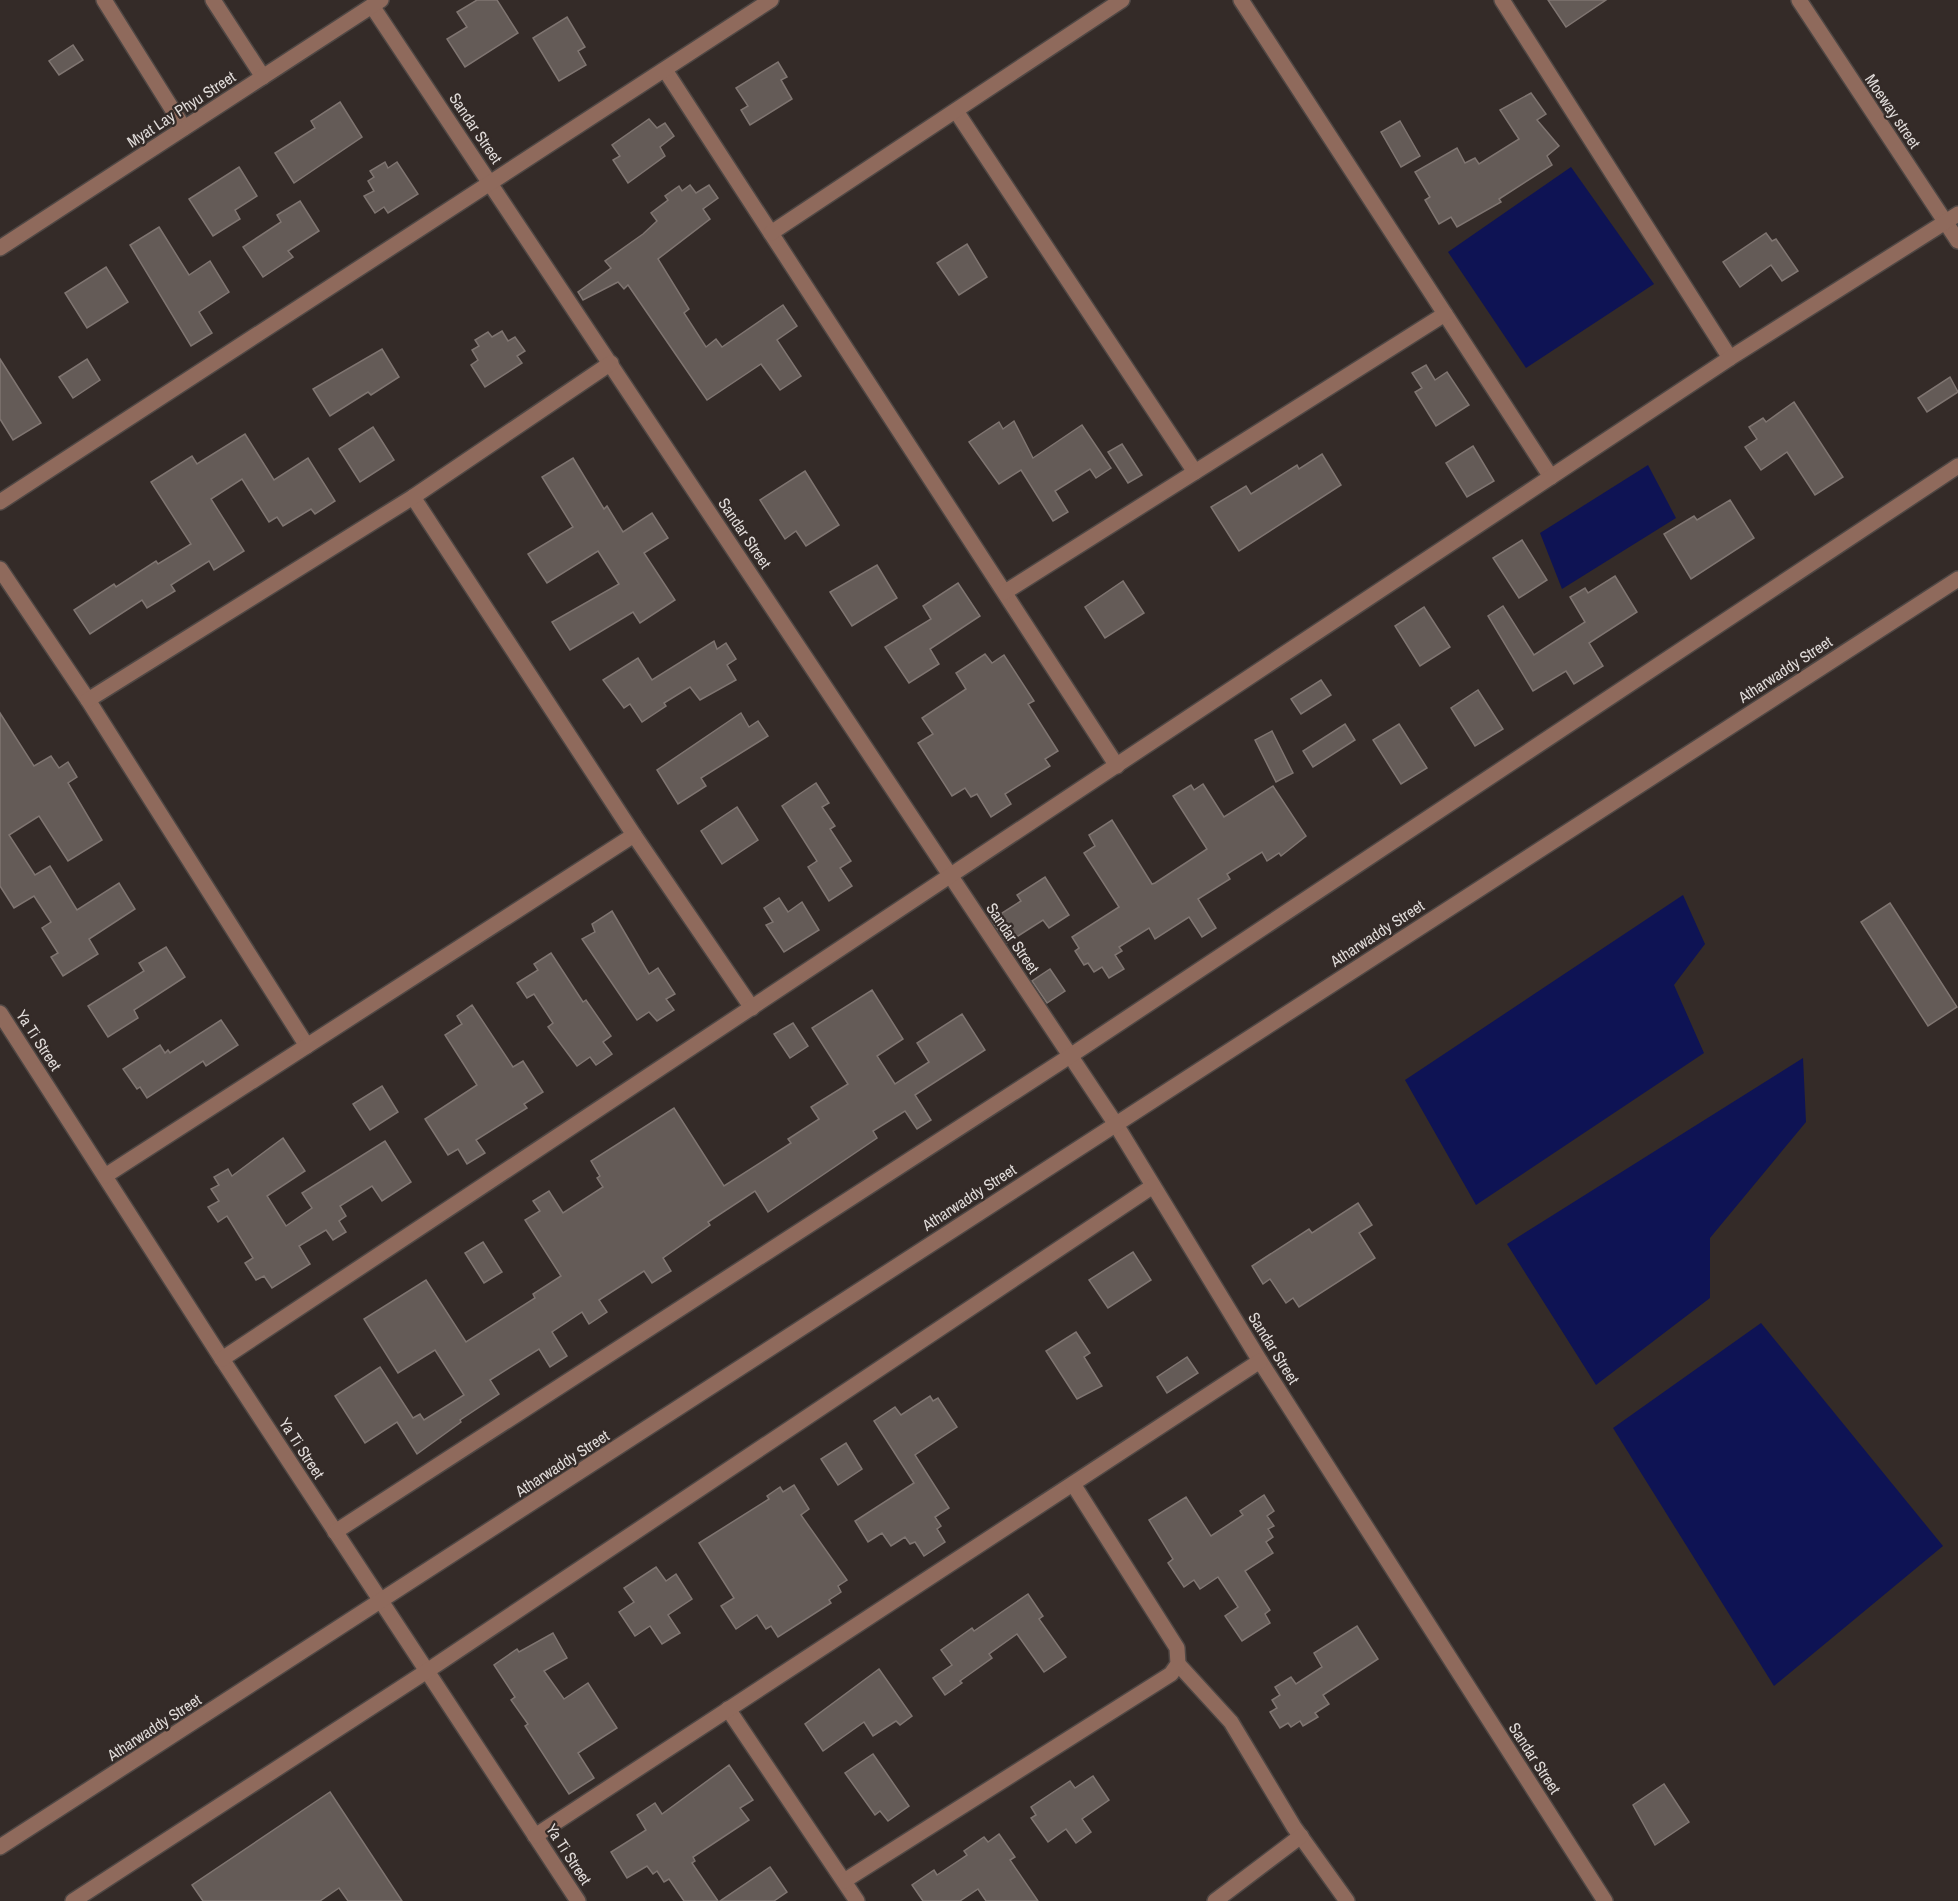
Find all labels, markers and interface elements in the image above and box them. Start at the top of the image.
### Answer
street label: Myat Lay Phyu Street [122,65,240,152]
street label: Moeway street [1860,69,1926,153]
street label: Sandar Street [444,88,508,168]
street label: Sandar Street [713,493,777,573]
street label: Atharwaddy Street [1733,630,1837,708]
street label: Atharwaddy Street [1325,894,1429,972]
street label: Sandar Street [981,898,1045,978]
street label: Ya Ti Street [11,1005,67,1075]
street label: Atharwaddy Street [917,1158,1021,1236]
street label: Sandar Street [1243,1308,1305,1388]
street label: Ya Ti Street [274,1413,330,1483]
street label: Atharwaddy Street [510,1424,614,1502]
street label: Atharwaddy Street [102,1688,206,1766]
street label: Sandar Street [1504,1718,1566,1798]
street label: Ya Ti Street [541,1819,597,1889]

